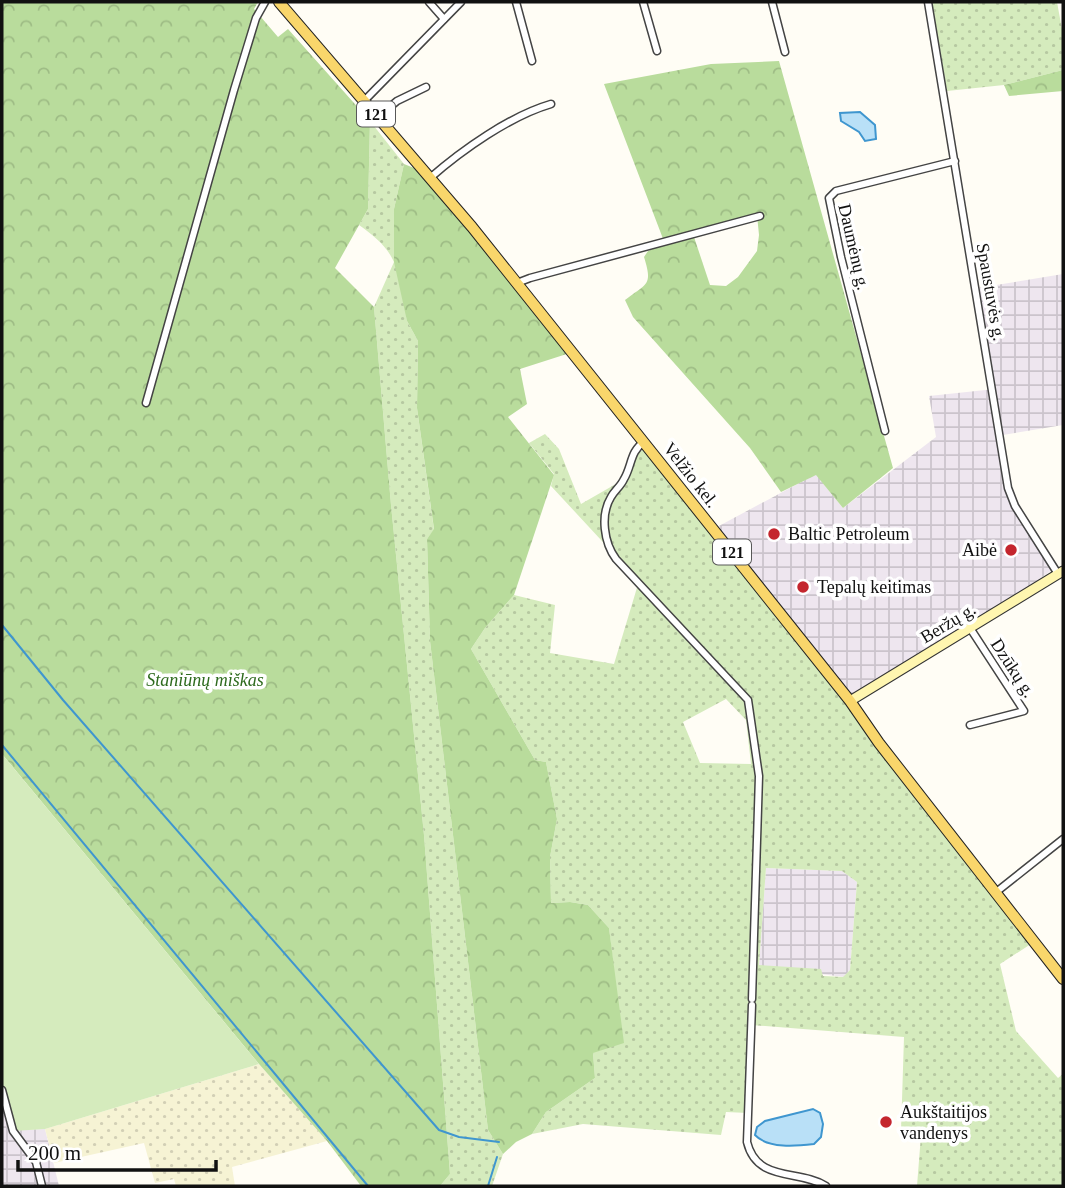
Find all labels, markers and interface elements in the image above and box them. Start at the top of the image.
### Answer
road number: 121 [357,102,395,126]
street label: Daumėnų g. [834,202,874,292]
street label: Spaustuvės g. [973,242,1009,342]
street label: Velžio kel. [659,439,723,511]
place label: Baltic Petroleum [788,524,909,544]
marker: Baltic Petroleum [766,526,782,542]
road number: 121 [713,540,751,565]
place label: Aibė [962,540,997,560]
marker: Aibė [1003,542,1019,558]
place label: Tepalų keitimas [817,577,931,597]
marker: Tepalų keitimas [795,579,811,595]
street label: Beržų g. [917,599,979,647]
street label: Dzūkų g. [987,635,1039,701]
park label: Staniūnų miškas [146,670,264,690]
place label: Aukštaitijos vandenys [900,1102,987,1143]
marker: Aukštaitijos vandenys [878,1114,894,1130]
scale bar [18,1128,215,1172]
text: 200 m [28,1141,81,1165]

